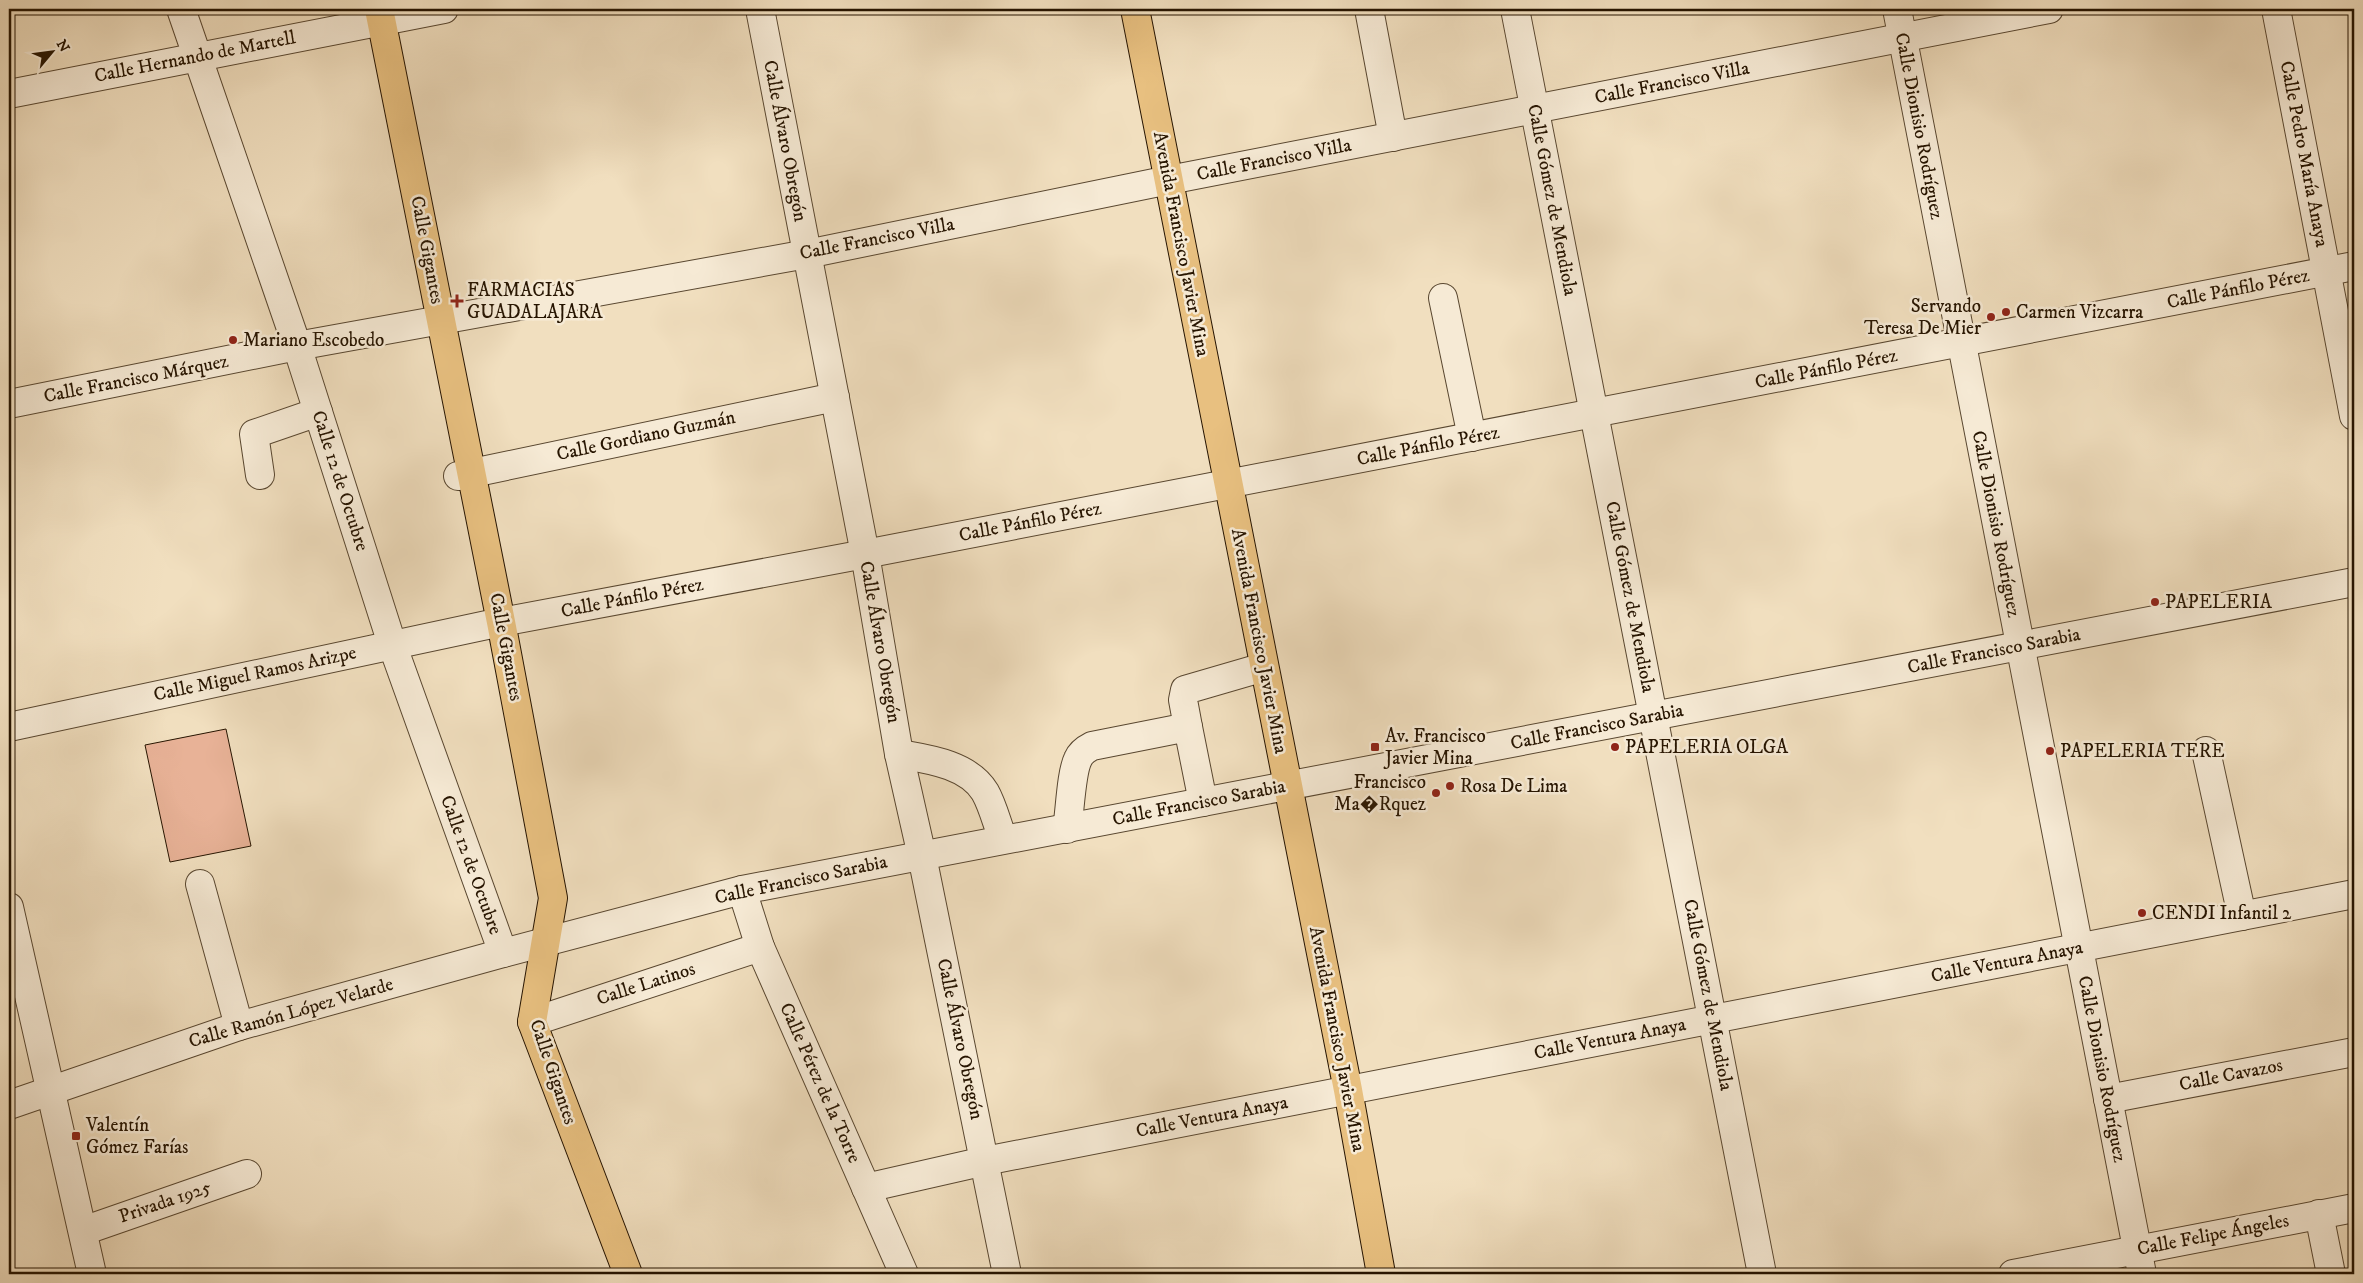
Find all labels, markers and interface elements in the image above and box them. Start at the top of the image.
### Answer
street label: Calle Hernando de Martell [92,26,298,88]
north arrow [28,28,78,78]
street label: Calle Dionisio Rodríguez [1890,31,1948,221]
text: N [52,37,73,56]
street label: Calle Francisco Villa [1593,57,1751,109]
street label: Calle Álvaro Obregón [758,58,814,224]
street label: Calle Pedro María Anaya [2275,59,2333,249]
street label: Calle Gómez de Mendiola [1522,102,1582,298]
street label: Avenida Francisco Javier Mina [1148,130,1214,358]
street label: Calle Francisco Villa [1195,134,1353,186]
street label: Calle Gigantes [405,194,449,306]
street label: Calle Francisco Villa [798,213,956,265]
street label: Calle Pánfilo Pérez [2165,264,2311,314]
place label: FARMACIAS GUADALAJARA [467,279,604,324]
marker: FARMACIAS GUADALAJARA [451,295,463,307]
place label: Servando Teresa De Mier [1864,295,1981,340]
place label: Carmen Vizcarra [2016,301,2143,324]
marker: Carmen Vizcarra [2000,306,2012,318]
marker: Servando Teresa De Mier [1985,311,1997,323]
place label: Mariano Escobedo [243,329,384,352]
marker: Mariano Escobedo [227,334,239,346]
street label: Calle Pánfilo Pérez [1753,344,1899,394]
street label: Calle Francisco Márquez [42,350,231,409]
street label: Calle Gordiano Guzmán [555,406,738,466]
street label: Calle 12 de Octubre [306,408,374,554]
street label: Calle Pánfilo Pérez [1355,421,1501,471]
street label: Calle Dionisio Rodríguez [1967,429,2025,619]
street label: Calle Pánfilo Pérez [957,497,1103,547]
street label: Calle Gómez de Mendiola [1600,499,1660,695]
street label: Avenida Francisco Javier Mina [1226,527,1292,755]
street label: Calle Álvaro Obregón [854,559,908,725]
street label: Calle Pánfilo Pérez [559,573,705,623]
street label: Calle Gigantes [484,591,528,703]
place label: PAPELERIA [2165,591,2273,614]
marker: PAPELERIA [2149,596,2161,608]
street label: Calle Francisco Sarabia [1906,623,2082,679]
street label: Calle Miguel Ramos Arizpe [152,641,359,707]
street label: Calle Francisco Sarabia [1509,699,1685,755]
place label: Av. Francisco Javier Mina [1383,725,1486,770]
place label: PAPELERIA OLGA [1625,736,1789,759]
place label: PAPELERIA TERE [2060,740,2225,763]
marker: Av. Francisco Javier Mina [1369,741,1381,753]
marker: PAPELERIA OLGA [1609,741,1621,753]
marker: PAPELERIA TERE [2044,745,2056,757]
place label: Francisco Ma�Rquez [1334,771,1426,817]
street label: Calle Francisco Sarabia [1111,775,1287,831]
place label: Rosa De Lima [1460,775,1567,798]
marker: Rosa De Lima [1444,780,1456,792]
marker: Francisco Ma�Rquez [1430,787,1442,799]
street label: Calle 12 de Octubre [435,792,507,938]
street label: Calle Francisco Sarabia [713,850,889,910]
street label: Calle Gómez de Mendiola [1678,897,1738,1093]
place label: CENDI Infantil 2 [2152,902,2292,925]
marker: CENDI Infantil 2 [2136,907,2148,919]
street label: Avenida Francisco Javier Mina [1304,925,1370,1153]
street label: Calle Ventura Anaya [1929,936,2085,988]
street label: Calle Álvaro Obregón [932,956,990,1122]
street label: Calle Latinos [594,957,698,1011]
street label: Calle Ramón López Velarde [186,973,396,1053]
street label: Calle Dionisio Rodríguez [2073,974,2131,1164]
street label: Calle Pérez de la Torre [774,999,866,1167]
street label: Calle Ventura Anaya [1532,1013,1688,1065]
street label: Calle Gigantes [524,1016,582,1128]
street label: Calle Cavazos [2177,1054,2285,1096]
street label: Calle Ventura Anaya [1134,1091,1290,1143]
place label: Valentín Gómez Farías [85,1114,188,1159]
marker: Valentín Gómez Farías [70,1130,82,1142]
street label: Privada 1925 [116,1175,215,1229]
street label: Calle Felipe Ángeles [2135,1207,2291,1261]

